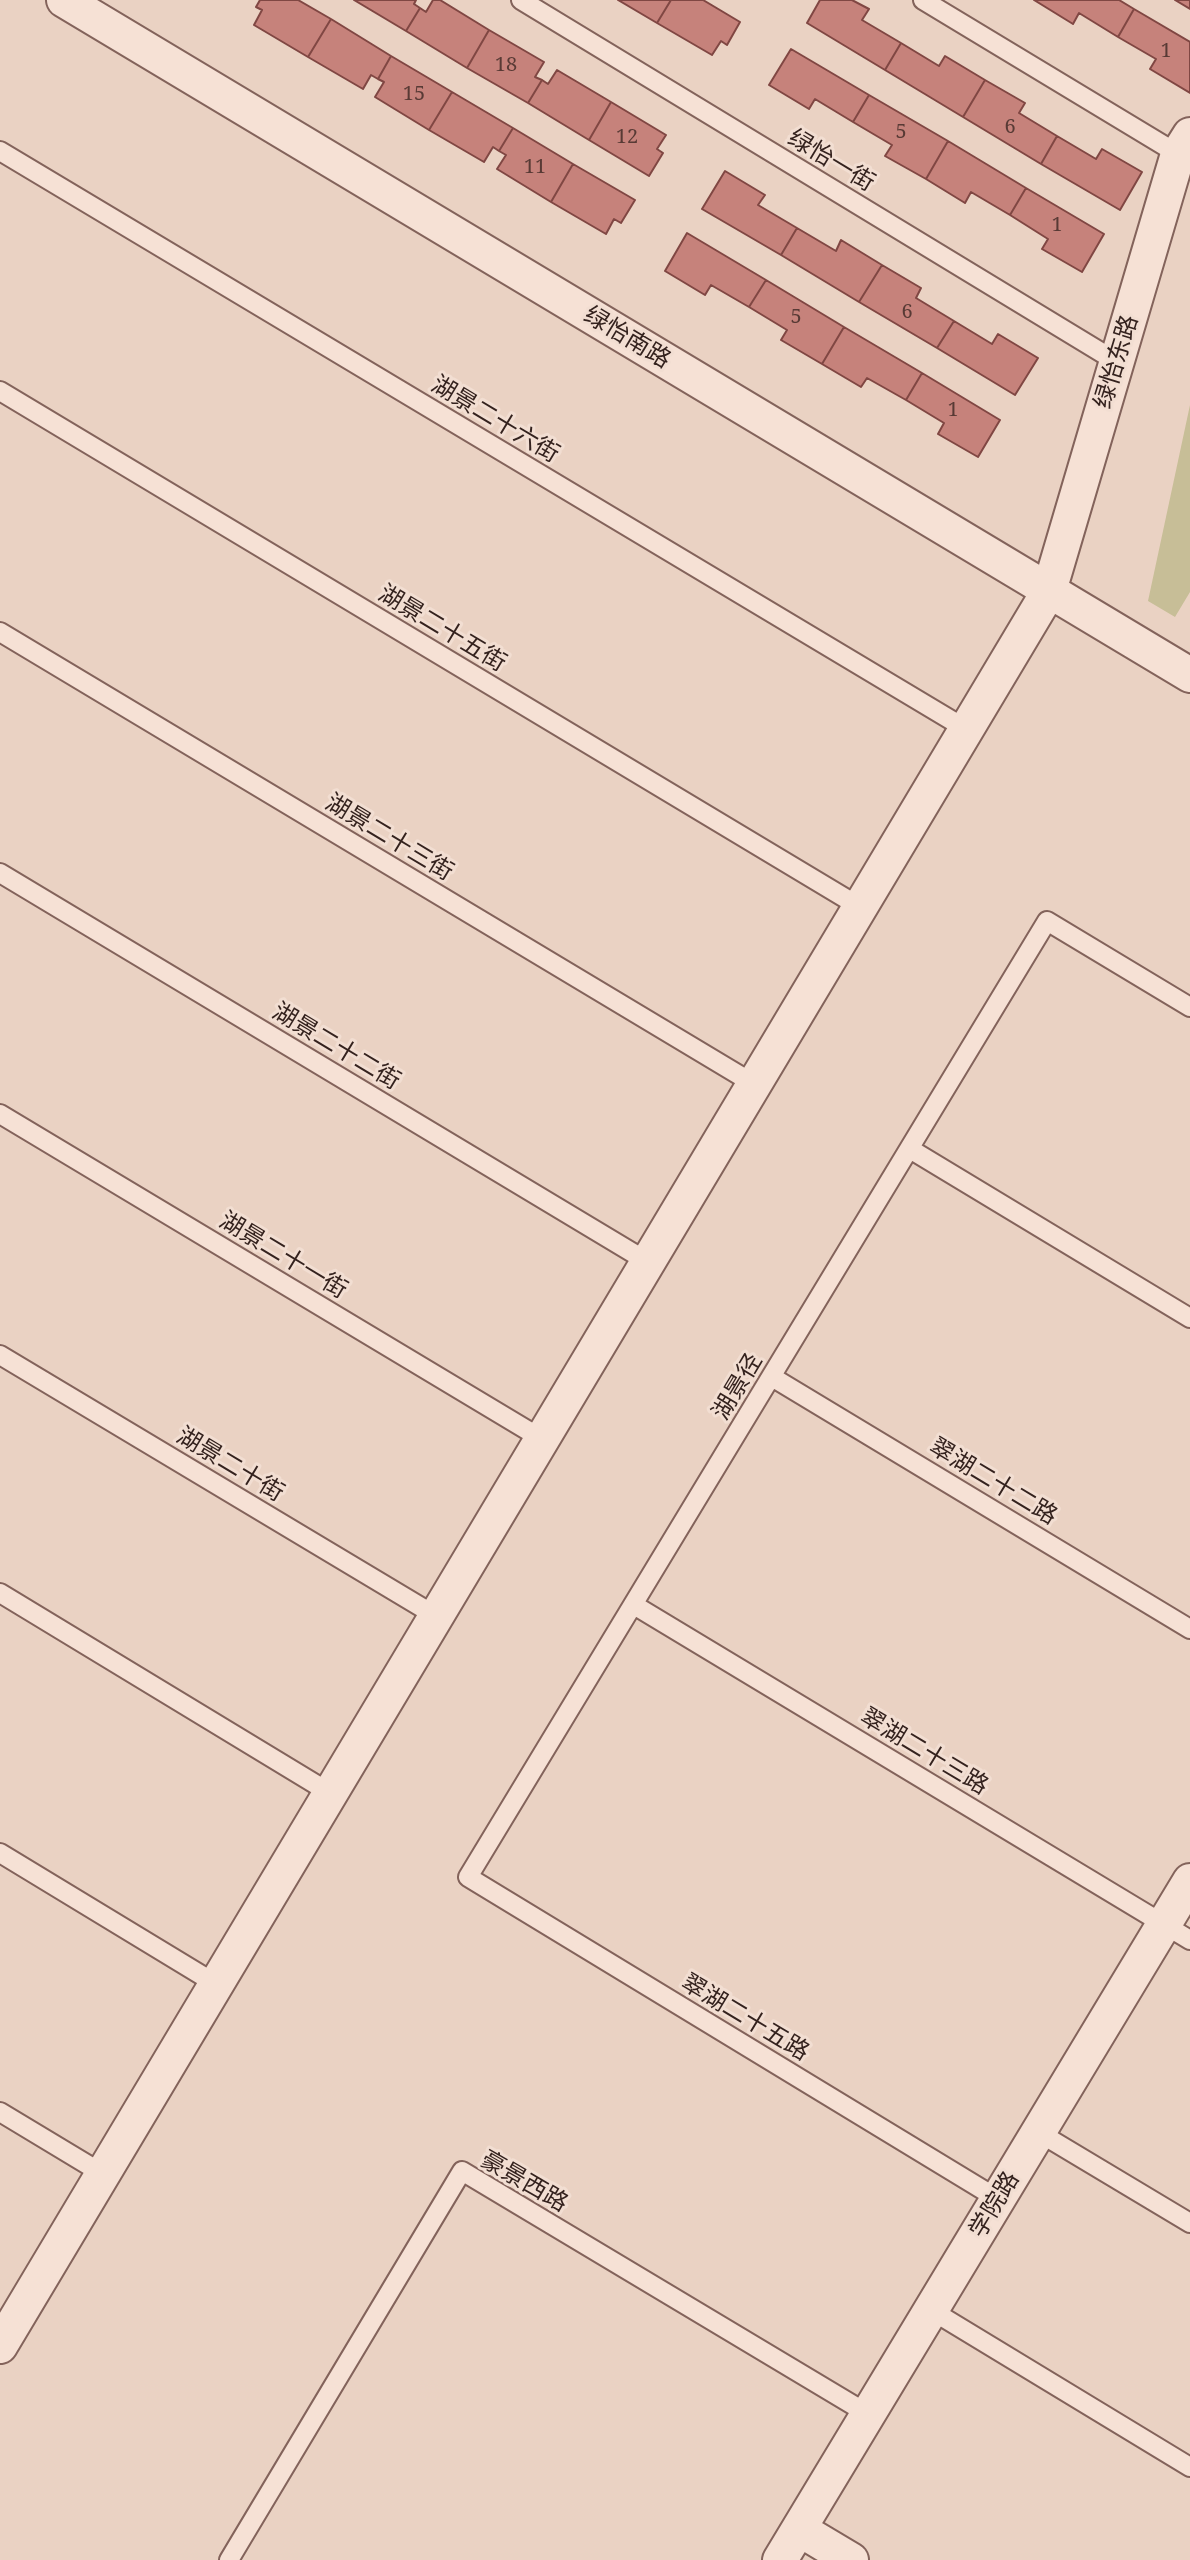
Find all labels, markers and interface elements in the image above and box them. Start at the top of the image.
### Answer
house number: 1 [1160,39,1172,63]
house number: 18 [495,53,517,77]
house number: 15 [403,82,425,106]
house number: 6 [1004,115,1016,139]
house number: 5 [895,120,907,144]
street label: 绿怡一街 [782,124,880,198]
house number: 12 [616,125,638,149]
house number: 11 [524,155,546,179]
house number: 1 [1051,213,1063,237]
house number: 6 [901,300,913,324]
street label: 绿怡南路 [578,301,676,375]
house number: 5 [790,305,802,329]
street label: 绿怡东路 [1089,312,1145,412]
street label: 湖景二十六街 [426,371,564,469]
house number: 1 [947,398,959,422]
street label: 湖景二十五街 [373,580,511,678]
street label: 湖景二十三街 [320,789,458,887]
street label: 湖景二十二街 [267,998,405,1096]
street label: 湖景二十一街 [214,1207,352,1305]
street label: 湖景径 [707,1349,769,1425]
street label: 湖景二十街 [171,1422,289,1508]
street label: 翠湖二十二路 [924,1433,1062,1531]
street label: 翠湖二十三路 [855,1703,993,1801]
street label: 翠湖二十五路 [676,1969,814,2067]
street label: 豪景西路 [475,2146,573,2218]
street label: 学院路 [964,2167,1026,2243]

